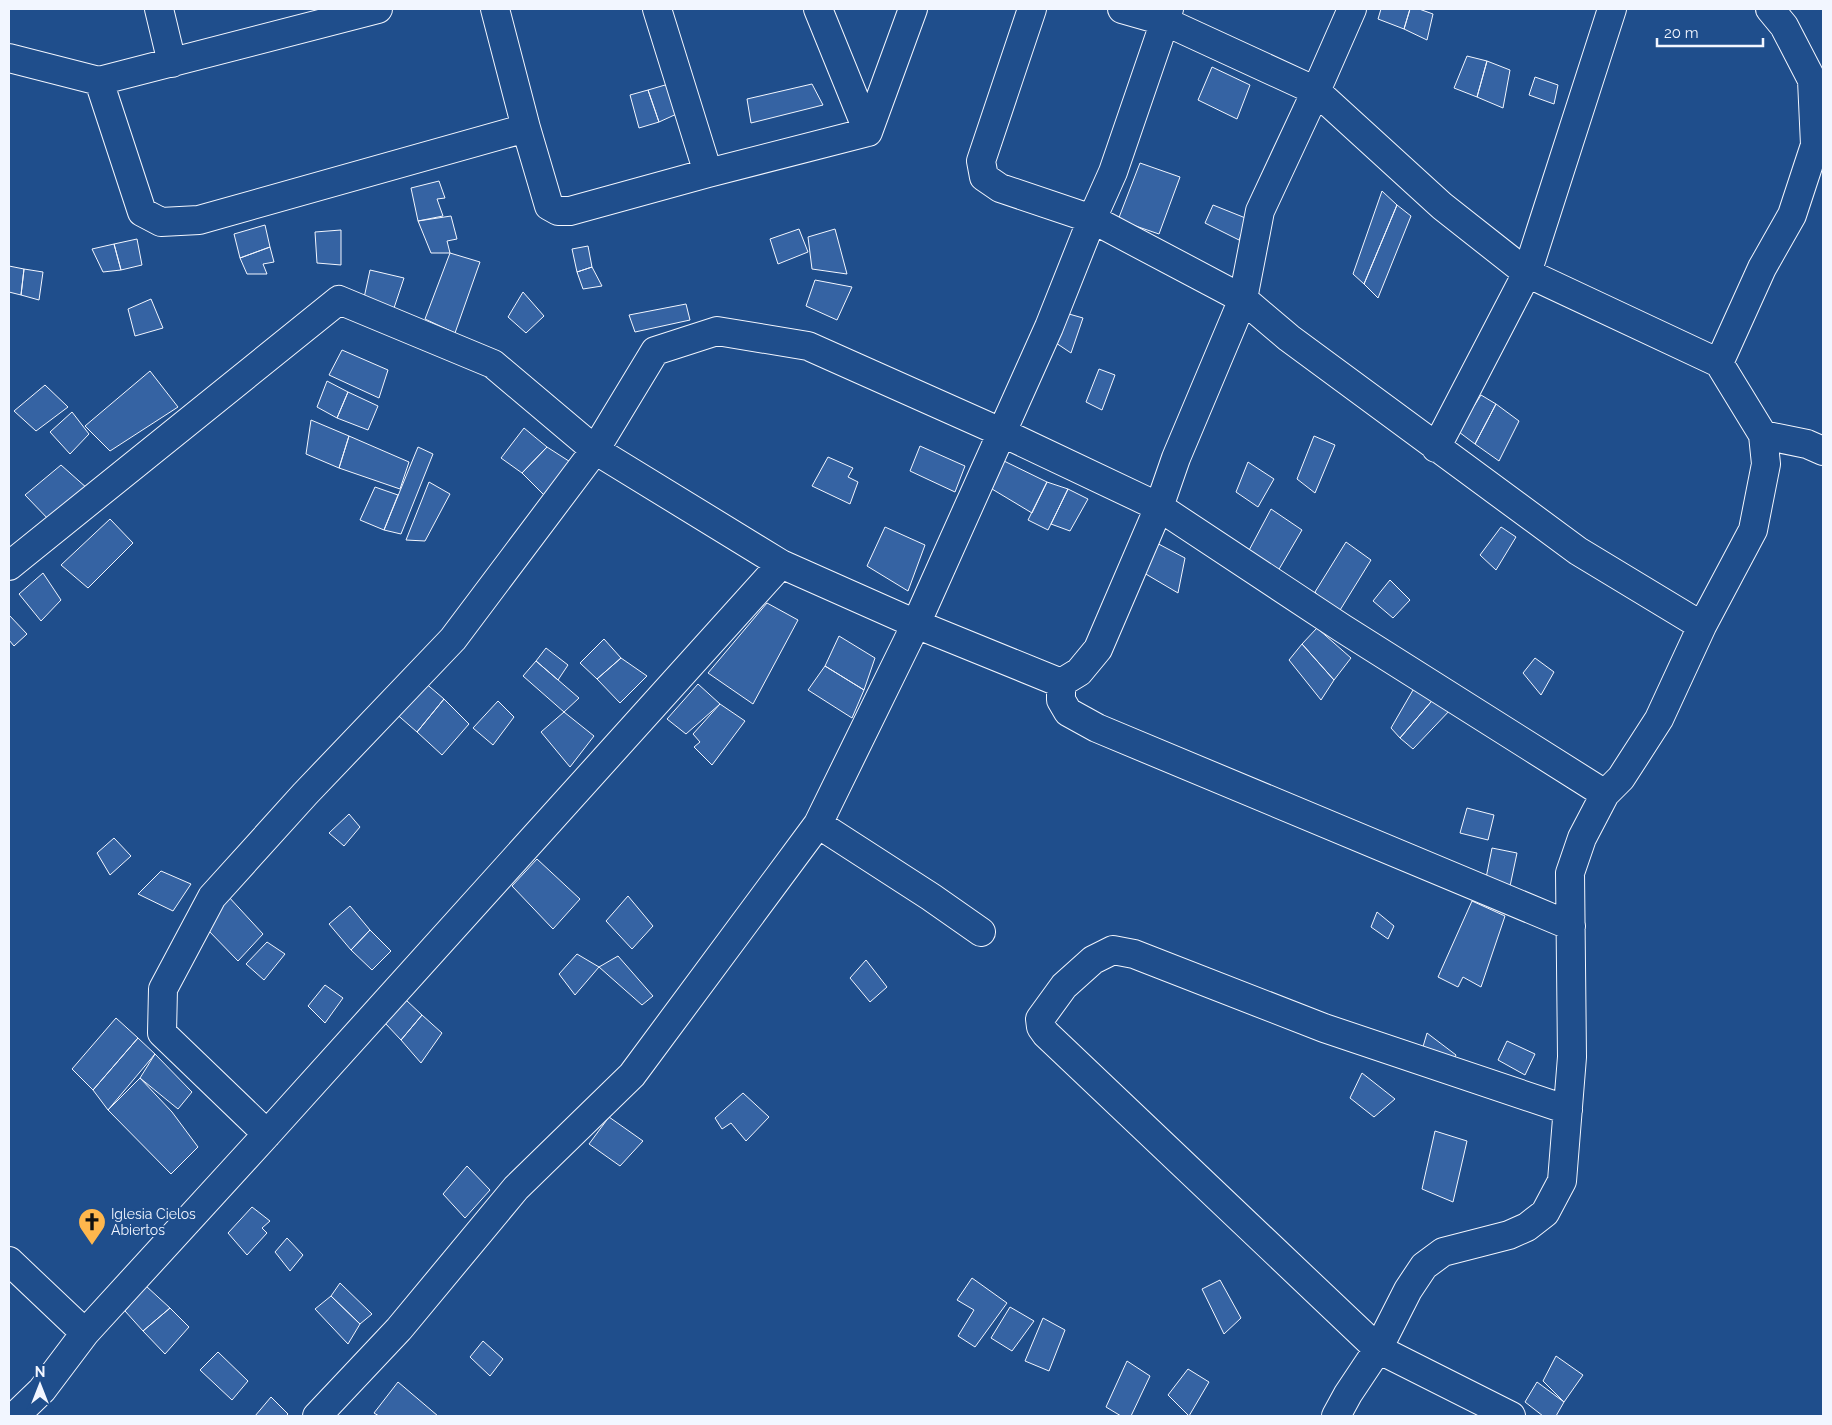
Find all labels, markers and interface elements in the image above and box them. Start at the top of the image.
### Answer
scale bar [1657,15,1763,47]
text: 20 m [1664,24,1699,42]
place label: Iglesia Cielos Abiertos [111,1206,196,1238]
church icon: Iglesia Cielos Abiertos [77,1207,107,1246]
north arrow [15,1360,65,1410]
text: N [35,1364,45,1380]

